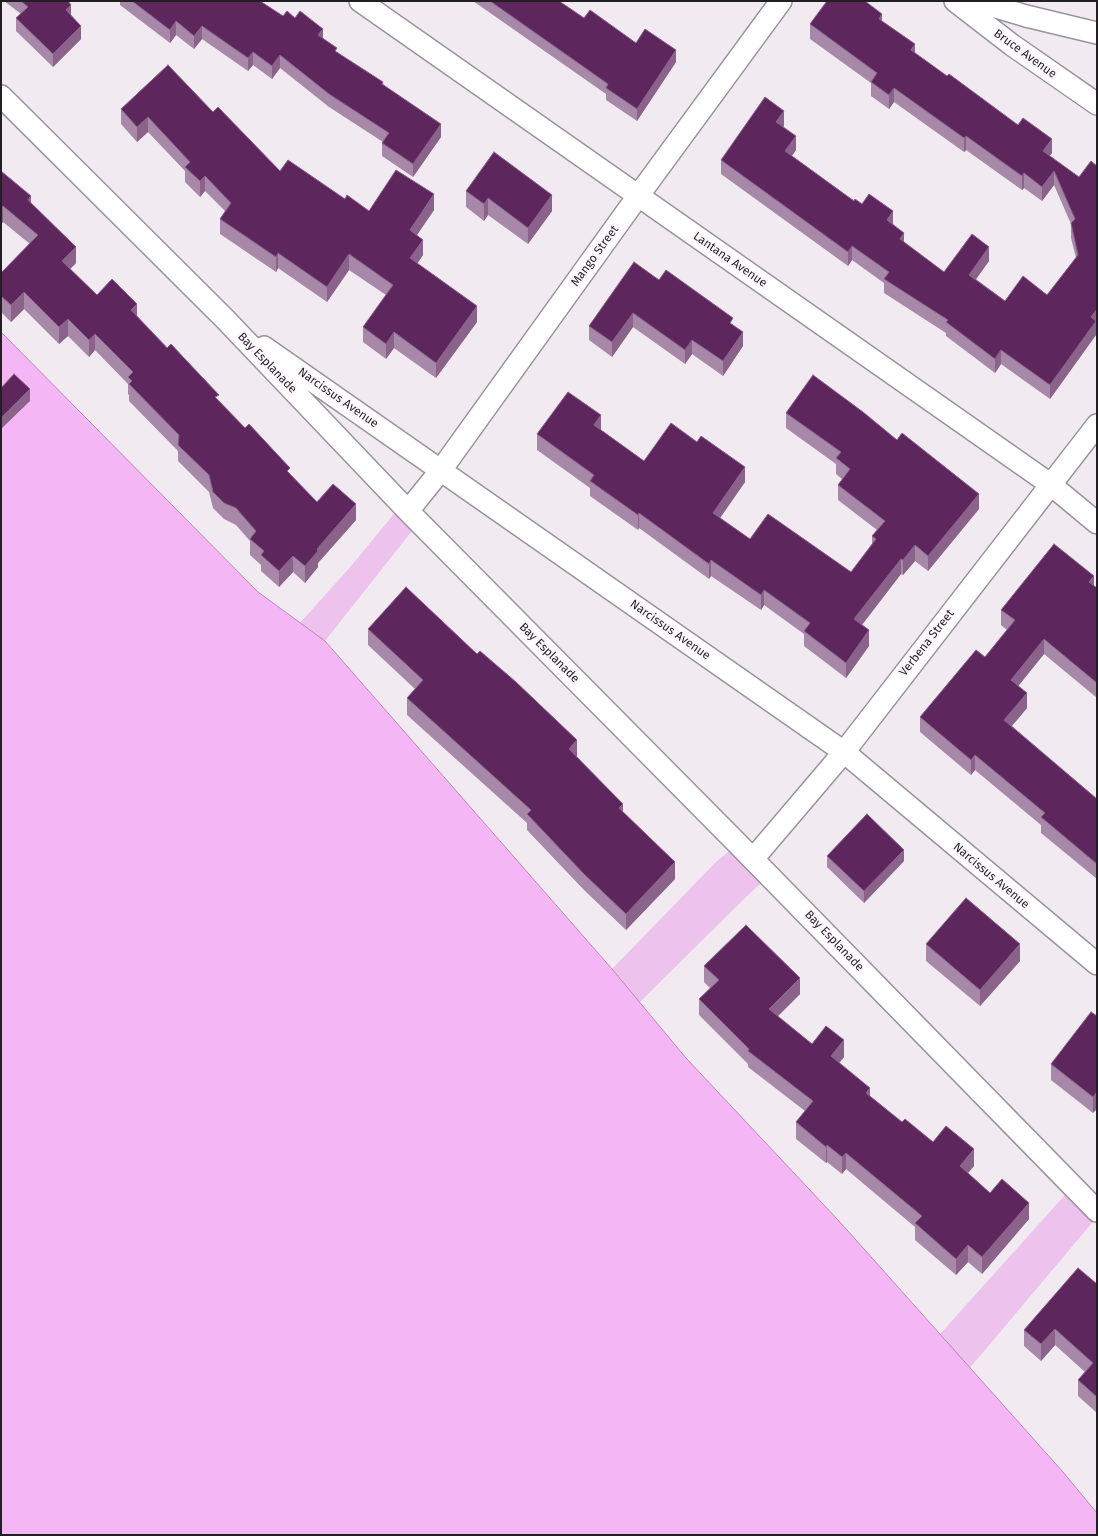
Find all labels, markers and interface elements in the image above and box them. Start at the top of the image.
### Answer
street label: Bruce Avenue [991,26,1059,82]
street label: Mango Street [568,223,622,289]
street label: Lantana Avenue [690,229,770,291]
street label: Bay Esplanade [234,330,300,396]
street label: Narcissus Avenue [295,365,381,431]
street label: Narcissus Avenue [627,597,713,663]
street label: Verbena Street [897,607,957,679]
street label: Bay Esplanade [516,620,582,686]
street label: Narcissus Avenue [950,840,1032,912]
street label: Bay Esplanade [801,908,867,974]

